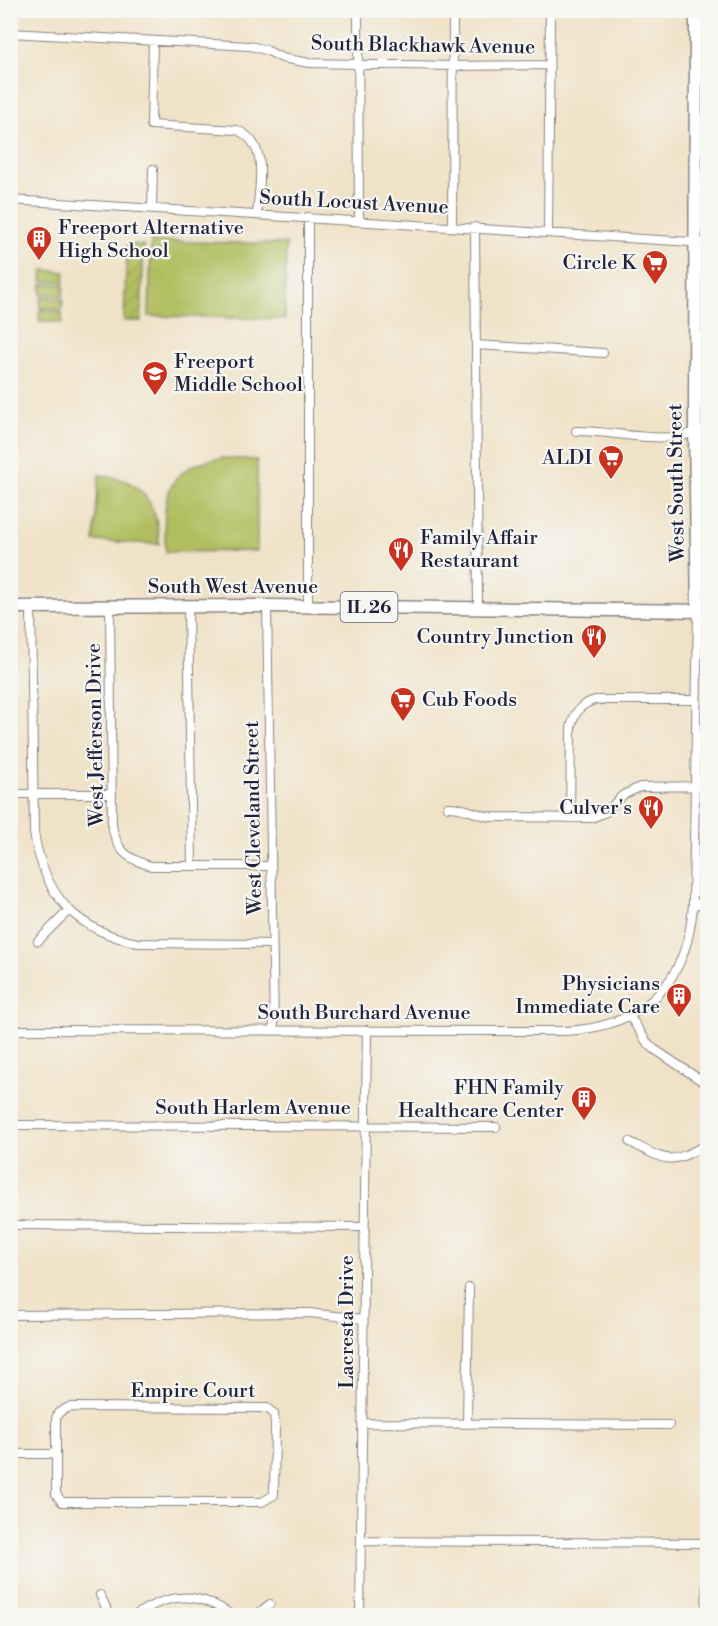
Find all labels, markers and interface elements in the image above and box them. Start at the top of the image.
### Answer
street label: South Blackhawk Avenue [311,32,535,60]
street label: South Locust Avenue [259,186,449,220]
place label: Freeport Alternative High School [58,216,244,264]
building icon: Freeport Alternative High School [24,224,54,262]
supermarket icon: Circle K [640,248,670,286]
place label: Circle K [563,251,637,276]
place label: Freeport Middle School [174,350,303,398]
school or university icon: Freeport Middle School [140,359,170,397]
street label: West South Street [663,403,691,564]
supermarket icon: ALDI [596,443,626,481]
place label: ALDI [541,446,592,471]
place label: Family Affair Restaurant [420,526,538,574]
restaurant icon: Family Affair Restaurant [386,535,416,573]
street label: South West Avenue [148,575,318,600]
road number: IL 26 [340,592,398,622]
restaurant icon: Country Junction [579,622,609,660]
place label: Country Junction [417,625,574,650]
street label: West Jefferson Drive [82,643,110,828]
supermarket icon: Cub Foods [388,685,418,723]
place label: Cub Foods [422,688,517,713]
street label: West Cleveland Street [240,721,268,916]
restaurant icon: Culver's [636,793,666,831]
place label: Culver's [559,796,632,821]
place label: Physicians Immediate Care [516,972,660,1020]
building icon: Physicians Immediate Care [664,981,694,1019]
street label: South Burchard Avenue [257,1001,471,1026]
place label: FHN Family Healthcare Center [398,1076,564,1124]
building icon: FHN Family Healthcare Center [569,1084,599,1122]
street label: South Harlem Avenue [155,1096,351,1121]
street label: Lacresta Drive [335,1255,360,1389]
street label: Empire Court [131,1379,255,1404]

